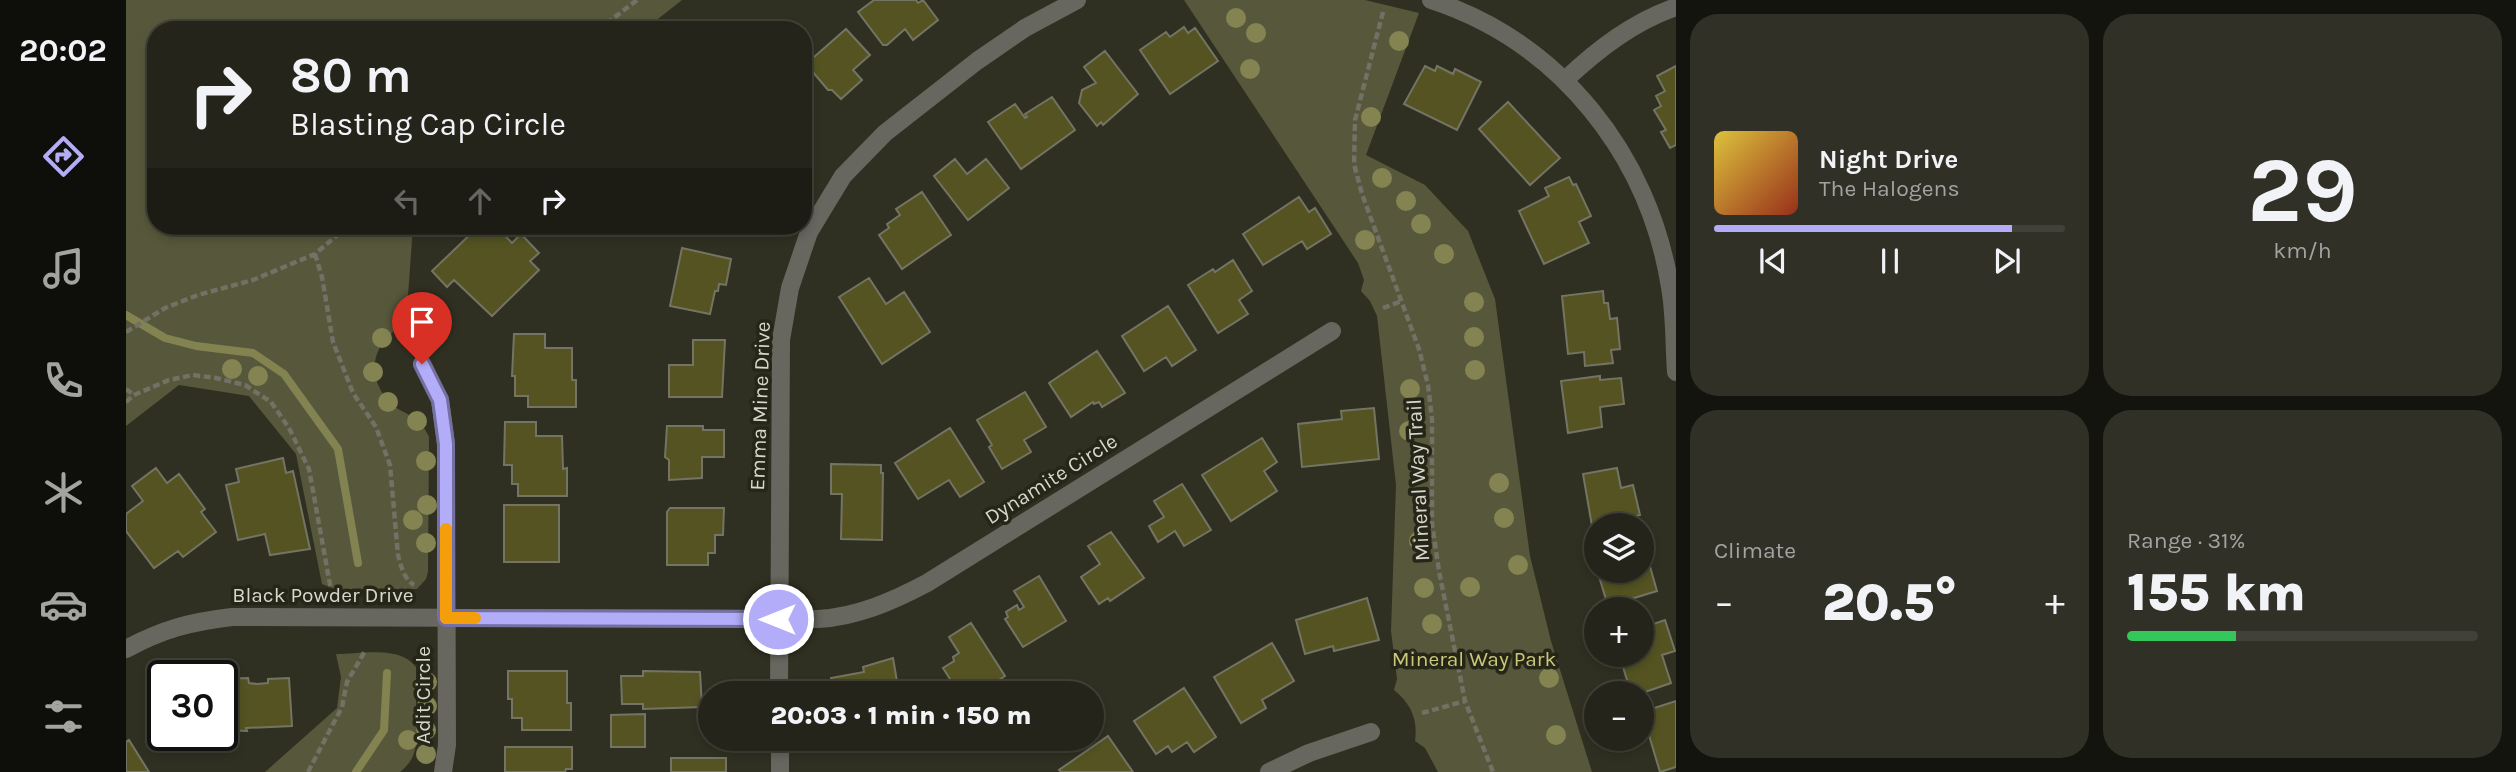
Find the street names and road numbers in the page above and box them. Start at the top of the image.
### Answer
street label: Emma Mine Drive [745,321,775,491]
street label: Mineral Way Trail [1402,398,1434,562]
street label: Dynamite Circle [980,429,1122,529]
street label: Black Powder Drive [232,583,414,607]
street label: Adit Circle [411,646,435,744]

